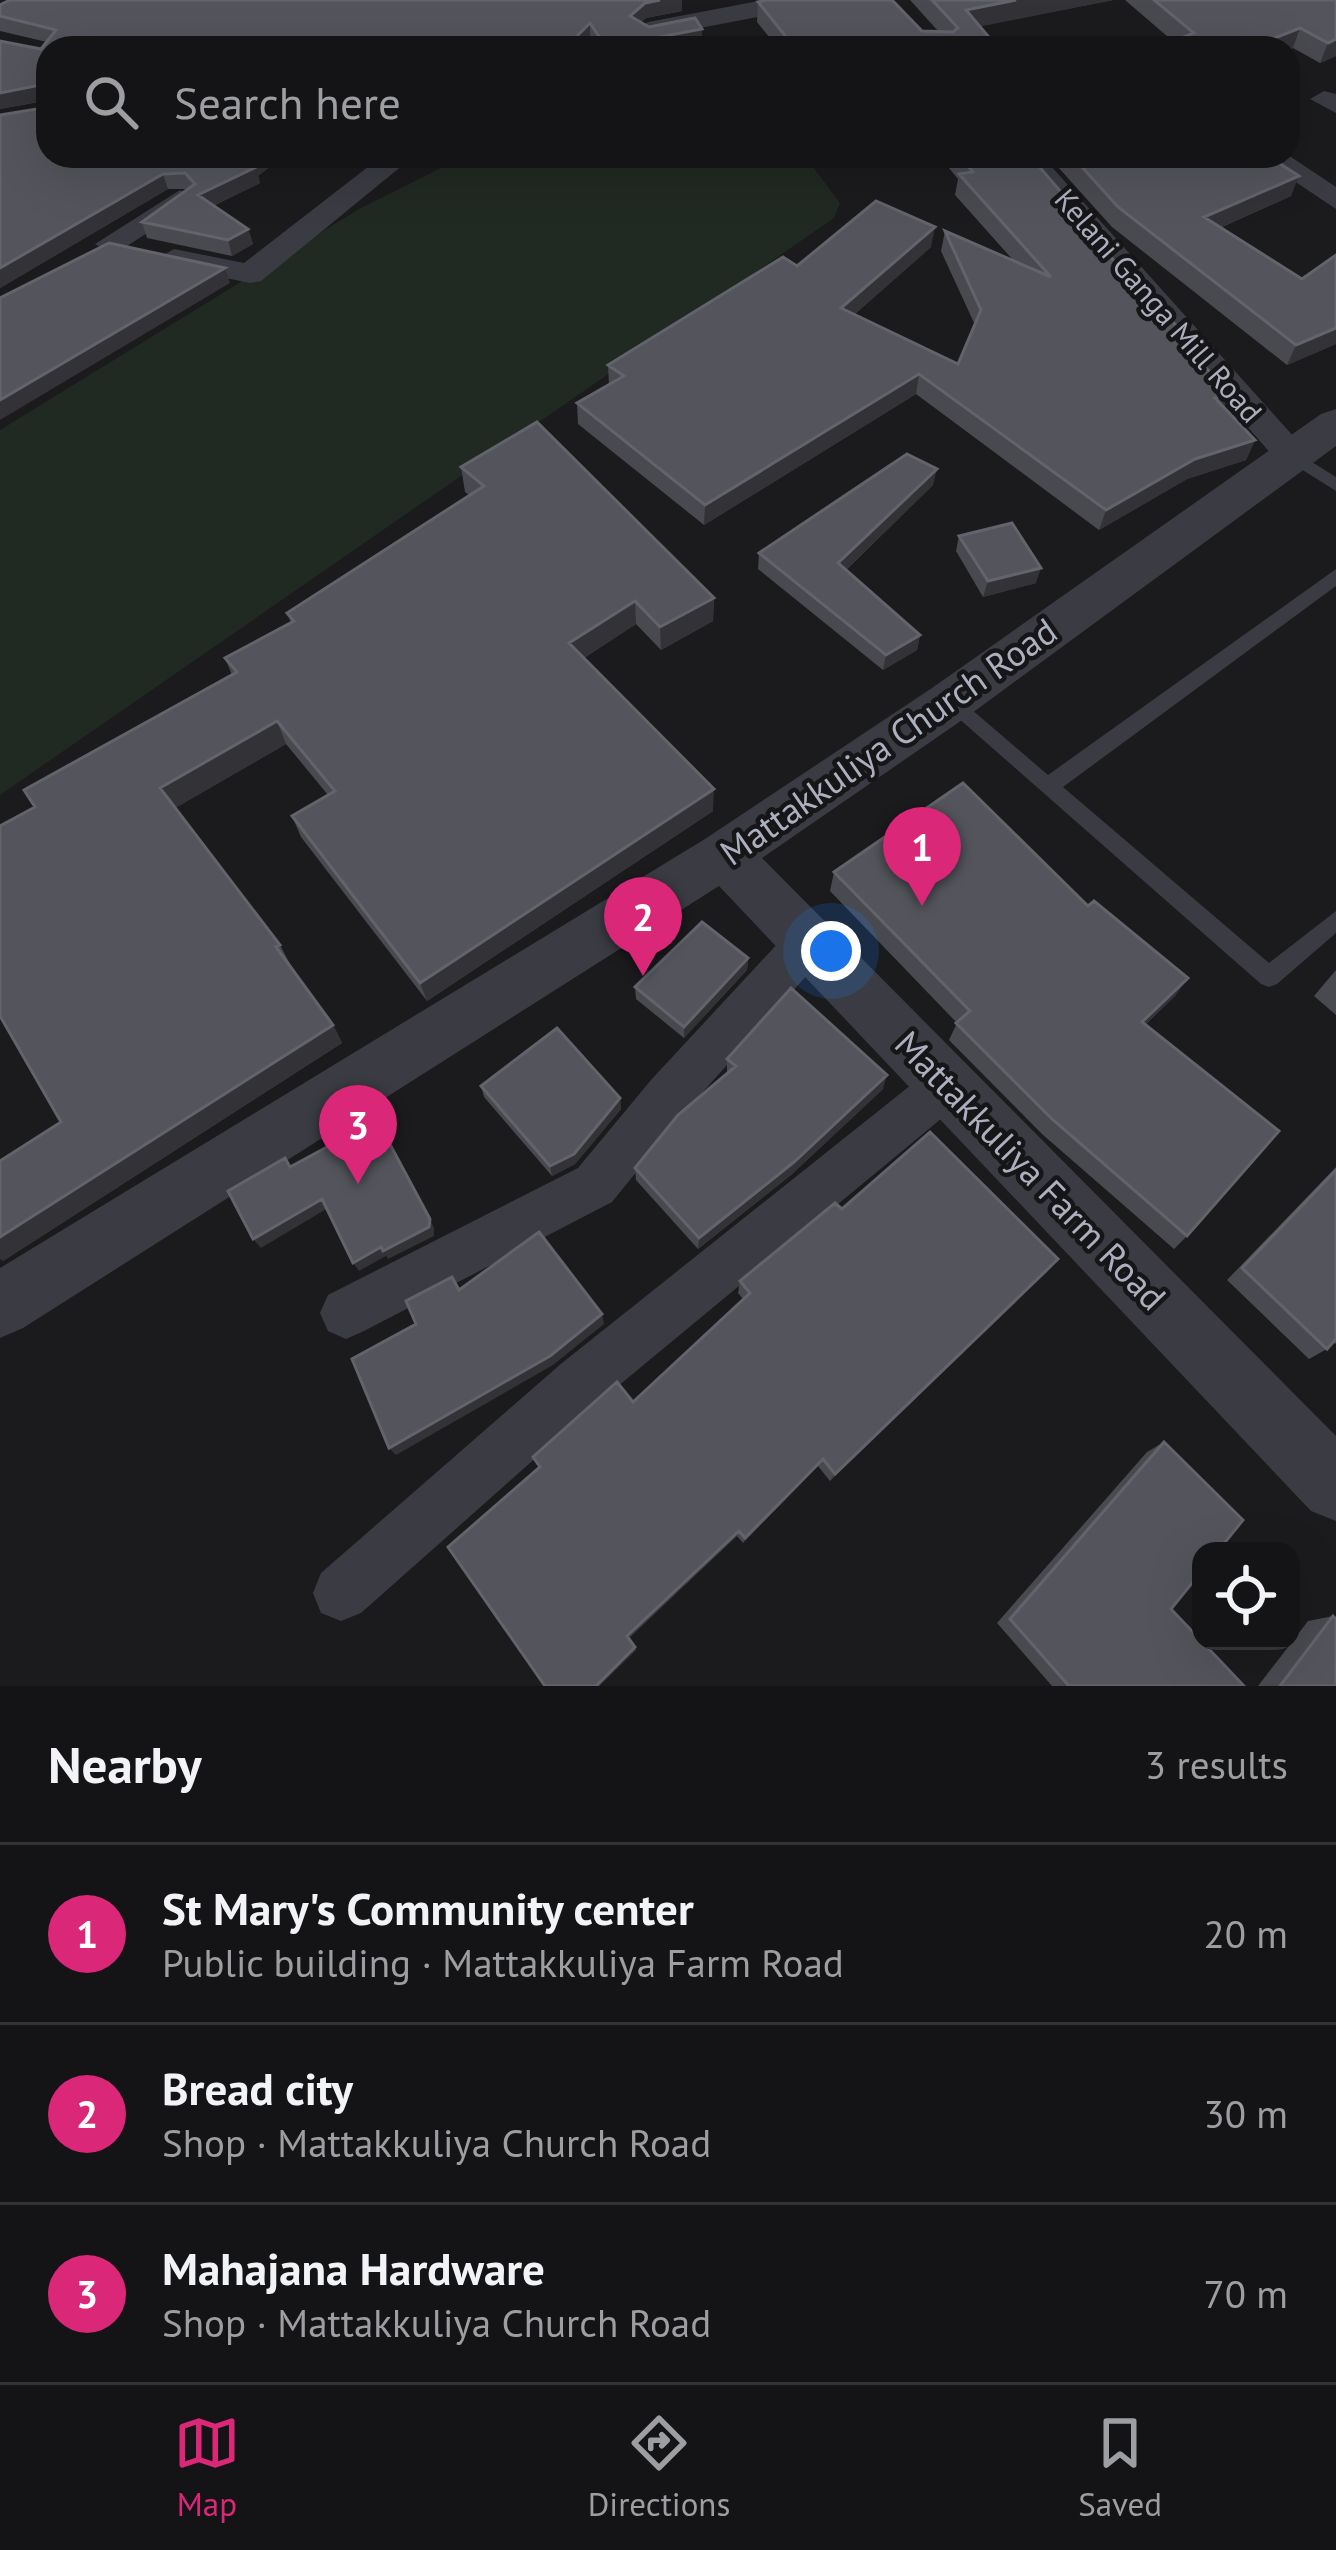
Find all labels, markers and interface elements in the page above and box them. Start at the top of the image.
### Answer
search box [36,36,1300,168]
icon: search [78,69,144,135]
text: Search here [174,73,401,131]
street label: Kelani Ganga Mill Road [1047,180,1271,430]
street label: Mattakkuliya Church Road [710,607,1066,875]
pin: 1 [883,807,961,906]
pin: 2 [604,877,682,976]
your location [801,921,861,981]
street label: Mattakkuliya Farm Road [885,1020,1177,1320]
pin: 3 [319,1085,397,1184]
map controls [1192,1542,1300,1650]
button: locate [1192,1542,1300,1650]
text: Nearby [48,1731,202,1797]
text: 3 results [1145,1739,1288,1790]
text: St Mary's Community center [162,1879,694,1937]
text: 1 [76,1908,98,1959]
text: 20 m [1203,1908,1288,1959]
text: Public building · Mattakkuliya Farm Road [162,1937,844,1988]
text: Bread city [162,2059,353,2117]
text: 2 [76,2088,98,2139]
text: 30 m [1203,2088,1288,2139]
text: Shop · Mattakkuliya Church Road [162,2117,711,2168]
text: Mahajana Hardware [162,2239,545,2297]
text: 3 [76,2268,98,2319]
text: 70 m [1203,2268,1288,2319]
text: Shop · Mattakkuliya Church Road [162,2297,711,2348]
tab: Map [174,2410,240,2525]
tab: Directions [588,2410,730,2525]
tab: Saved [1078,2410,1162,2525]

